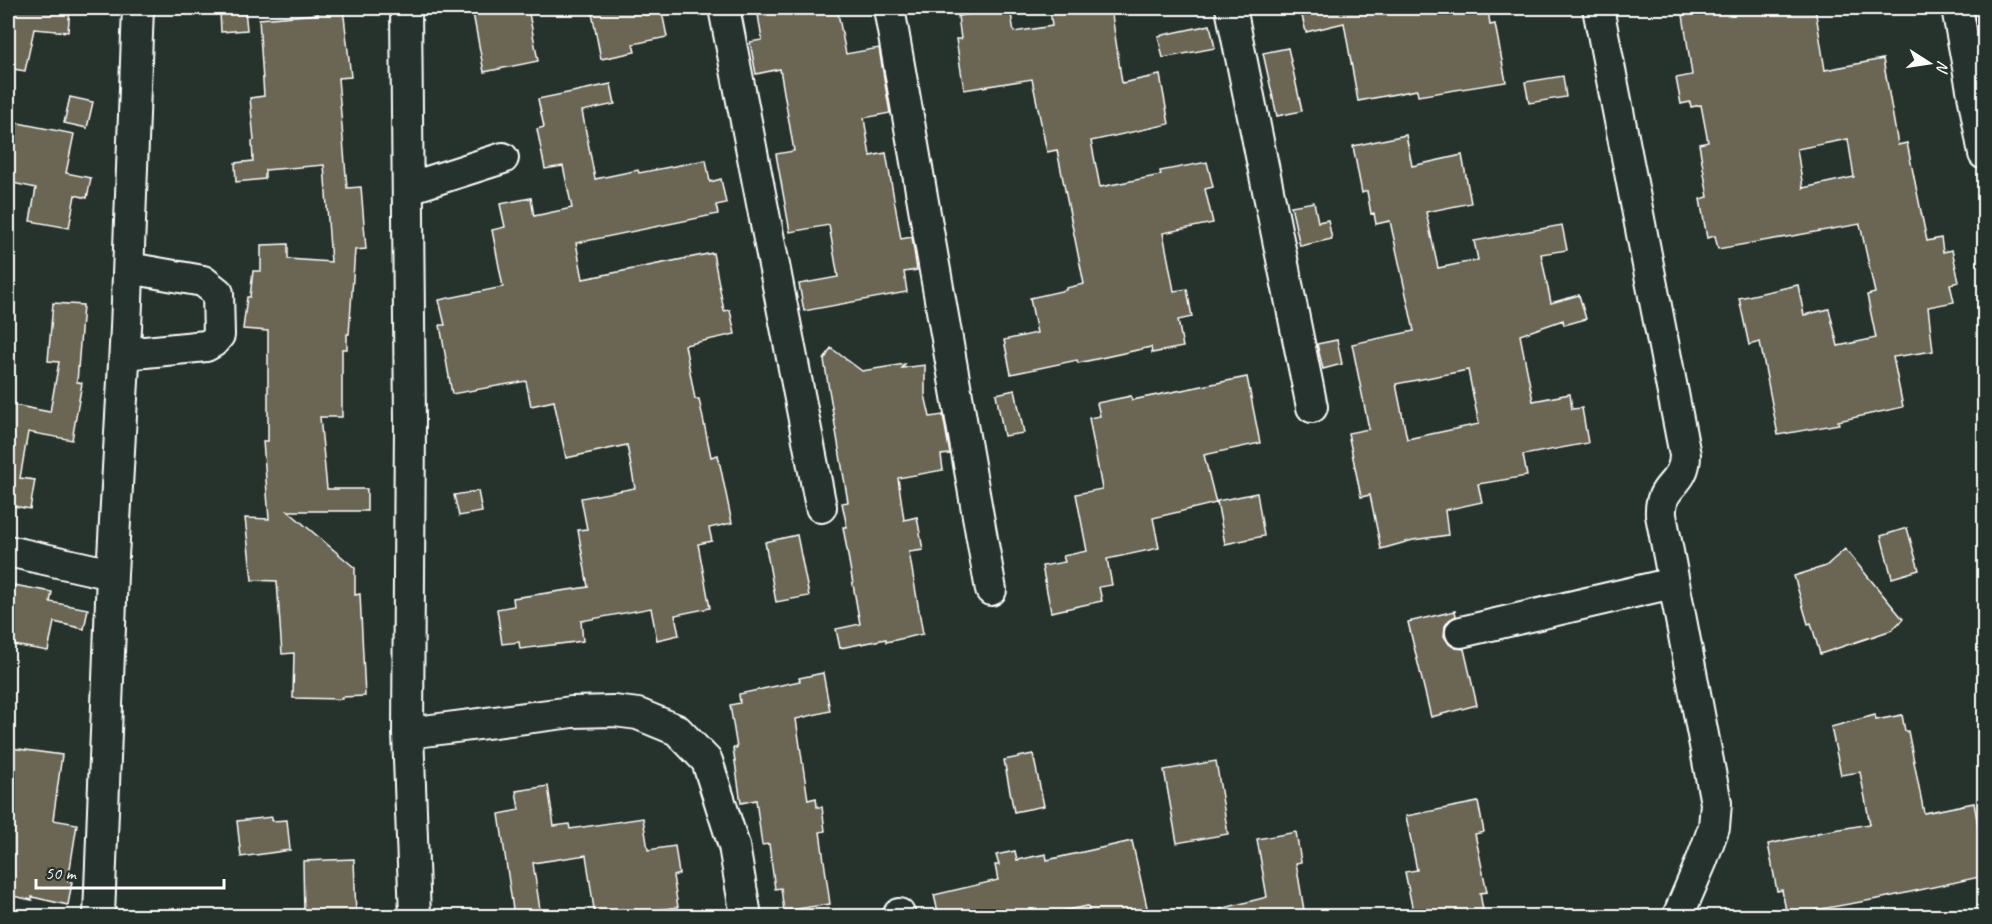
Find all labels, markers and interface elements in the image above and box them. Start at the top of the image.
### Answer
north arrow [1899,33,1959,93]
text: N [1931,59,1954,76]
scale bar [36,852,224,890]
text: 50 m [45,862,78,884]

